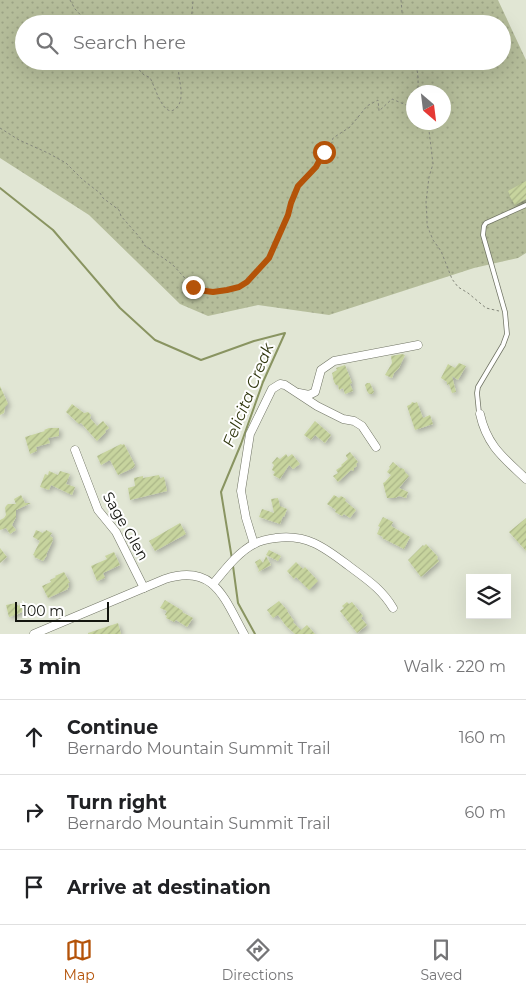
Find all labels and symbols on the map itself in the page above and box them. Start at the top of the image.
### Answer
north arrow [406,85,451,130]
route start [313,141,336,164]
route end [182,276,205,299]
water label: Felicita Creak [219,339,278,450]
street label: Sage Glen [99,488,153,564]
scale bar [15,599,109,622]

